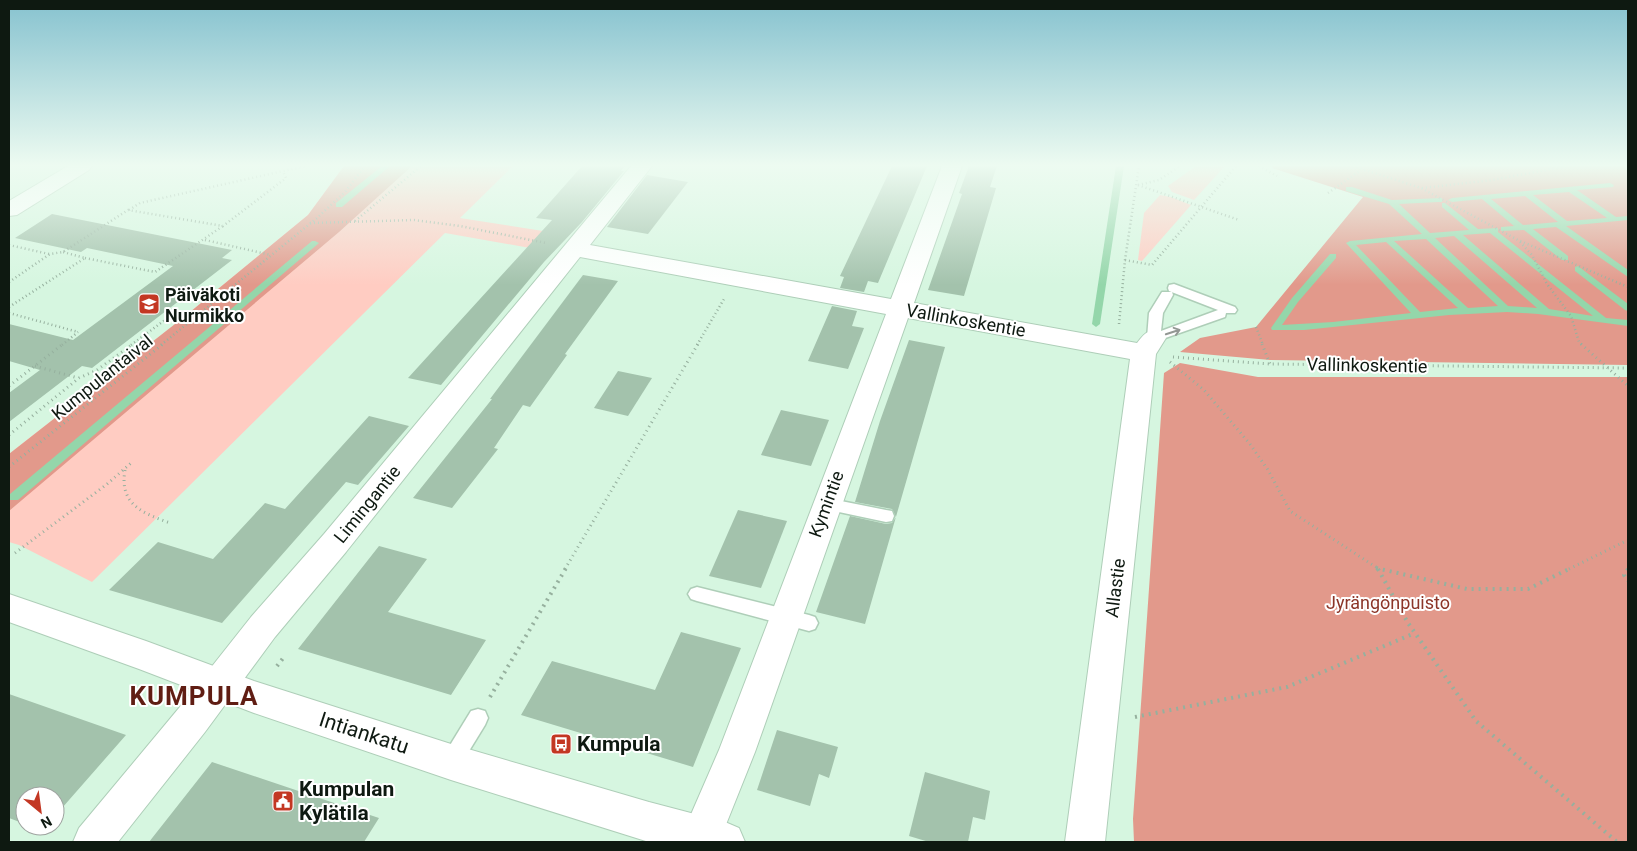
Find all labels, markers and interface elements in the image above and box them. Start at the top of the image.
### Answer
place label: Päiväkoti Nurmikko [165,284,244,326]
school or university icon: Päiväkoti Nurmikko [137,292,161,316]
street label: Vallinkoskentie [905,299,1027,341]
one-way arrow [1164,327,1180,336]
street label: Kumpulantaival [47,330,157,424]
street label: Vallinkoskentie [1306,353,1428,377]
street label: Limingantie [329,461,405,547]
street label: Kymintie [804,468,848,540]
street label: Allastie [1101,557,1129,619]
park label: Jyrängönpuisto [1326,592,1450,613]
district label: KUMPULA [129,681,259,711]
street label: Intiankatu [316,707,412,759]
bus stop icon: Kumpula [549,732,573,756]
place label: Kumpula [577,732,660,756]
place label: Kumpulan Kylätila [299,777,394,825]
north arrow [15,786,65,836]
public building icon: Kumpulan Kylätila [271,789,295,813]
text: N [38,813,55,832]

